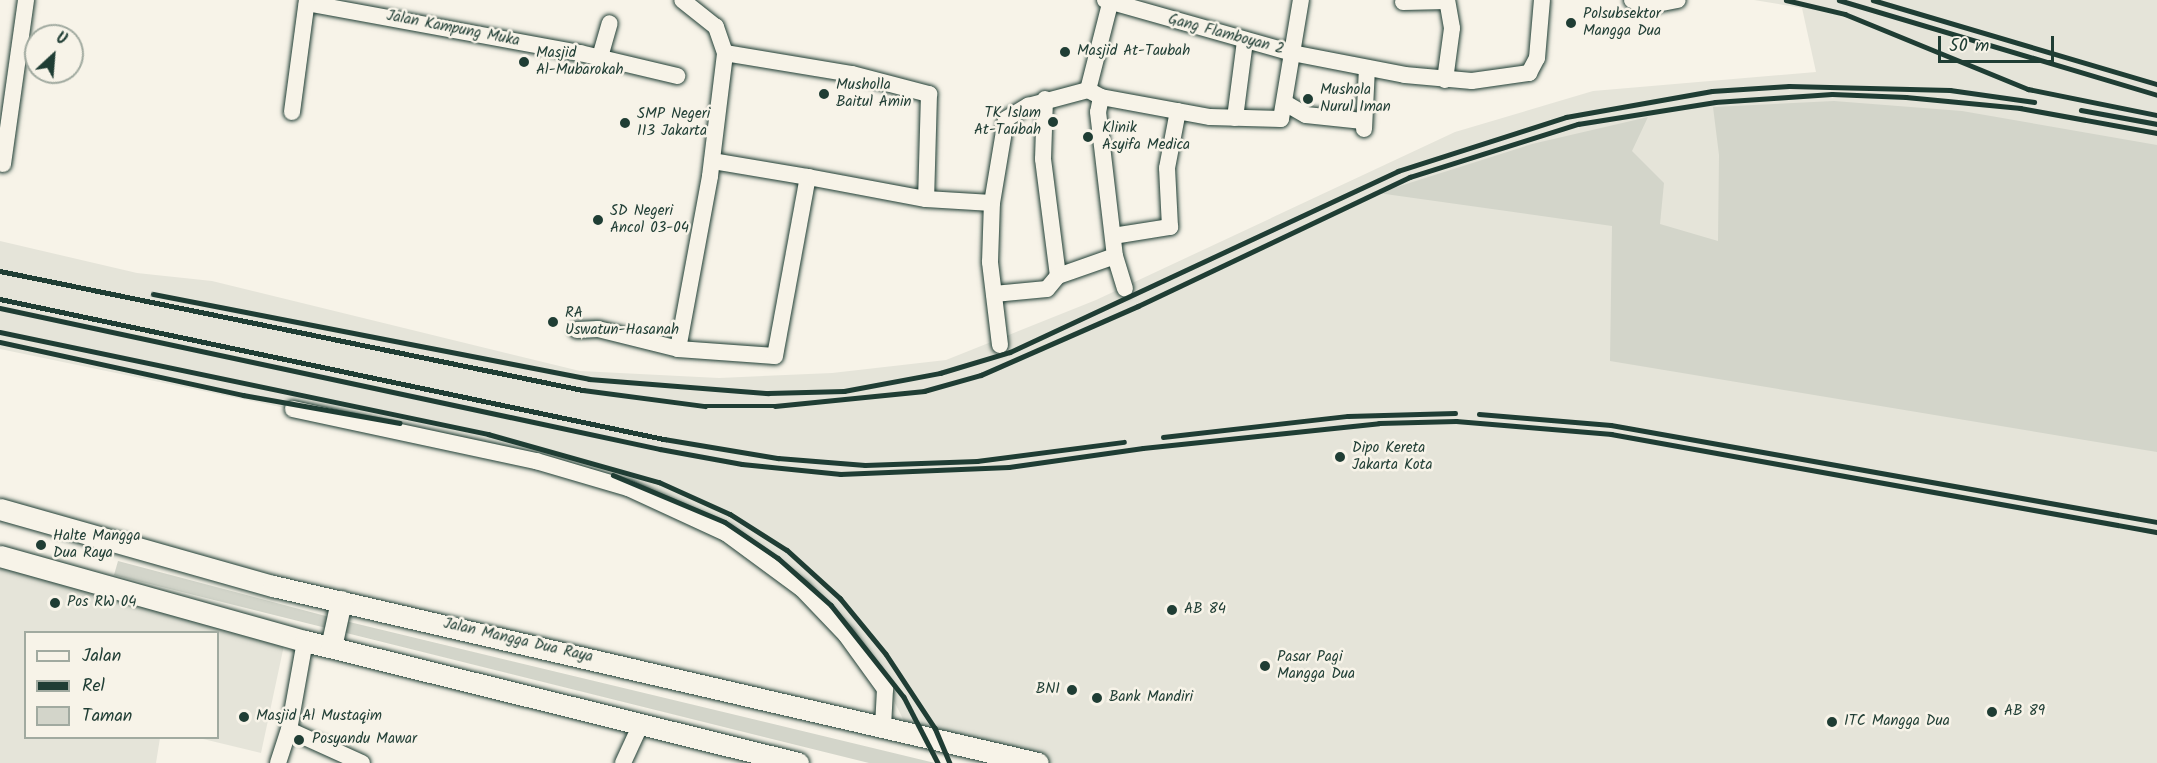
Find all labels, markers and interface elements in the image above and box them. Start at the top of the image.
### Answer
place label: Polsubsektor Mangga Dua [1583,5,1661,40]
street label: Jalan Kampung Muka [385,7,521,51]
street label: Gang Flamboyan 2 [1166,11,1286,59]
marker: Polsubsektor Mangga Dua [1564,16,1578,30]
north arrow [24,24,84,84]
scale bar [1941,24,2056,62]
text: U [51,26,71,52]
text: 50 m [1949,32,1989,61]
place label: Masjid At-Taubah [1077,43,1190,61]
place label: Masjid Al-Mubarokah [536,44,624,79]
marker: Masjid At-Taubah [1058,45,1072,59]
marker: Masjid Al-Mubarokah [517,55,531,69]
place label: Musholla Baitul Amin [836,76,911,111]
place label: Mushola Nurul Iman [1320,81,1391,116]
marker: Musholla Baitul Amin [817,87,831,101]
marker: Mushola Nurul Iman [1301,92,1315,106]
place label: TK Islam At-Taubah [974,104,1041,139]
place label: SMP Negeri 113 Jakarta [637,105,710,140]
marker: TK Islam At-Taubah [1046,115,1060,129]
marker: SMP Negeri 113 Jakarta [618,116,632,130]
place label: Klinik Asyifa Medica [1102,119,1190,154]
marker: Klinik Asyifa Medica [1079,128,1097,146]
place label: SD Negeri Ancol 03-04 [610,202,689,237]
marker: SD Negeri Ancol 03-04 [591,213,605,227]
place label: RA Uswatun-Hasanah [565,304,679,339]
marker: RA Uswatun-Hasanah [546,315,560,329]
place label: Dipo Kereta Jakarta Kota [1352,439,1432,474]
marker: Dipo Kereta Jakarta Kota [1333,450,1347,464]
place label: Halte Mangga Dua Raya [53,527,140,562]
marker: Halte Mangga Dua Raya [34,538,48,552]
place label: Pos RW 04 [67,594,137,612]
marker: Pos RW 04 [48,596,62,610]
place label: AB 84 [1184,601,1226,619]
marker: AB 84 [1165,603,1179,617]
street label: Jalan Mangga Dua Raya [442,615,594,667]
legend [24,631,219,739]
text: Jalan [82,642,121,671]
place label: Pasar Pagi Mangga Dua [1277,648,1355,683]
marker: Pasar Pagi Mangga Dua [1258,659,1272,673]
text: Rel [82,672,105,701]
place label: BNI [1036,681,1060,699]
marker: BNI [1065,683,1079,697]
place label: Bank Mandiri [1109,689,1193,707]
marker: Bank Mandiri [1090,691,1104,705]
text: Taman [82,702,132,731]
place label: AB 89 [2004,703,2045,721]
marker: AB 89 [1985,705,1999,719]
place label: Masjid Al Mustaqim [256,708,382,726]
marker: Masjid Al Mustaqim [237,710,251,724]
place label: ITC Mangga Dua [1844,713,1950,731]
marker: ITC Mangga Dua [1825,715,1839,729]
marker: Posyandu Mawar [290,731,308,749]
place label: Posyandu Mawar [312,731,417,749]

